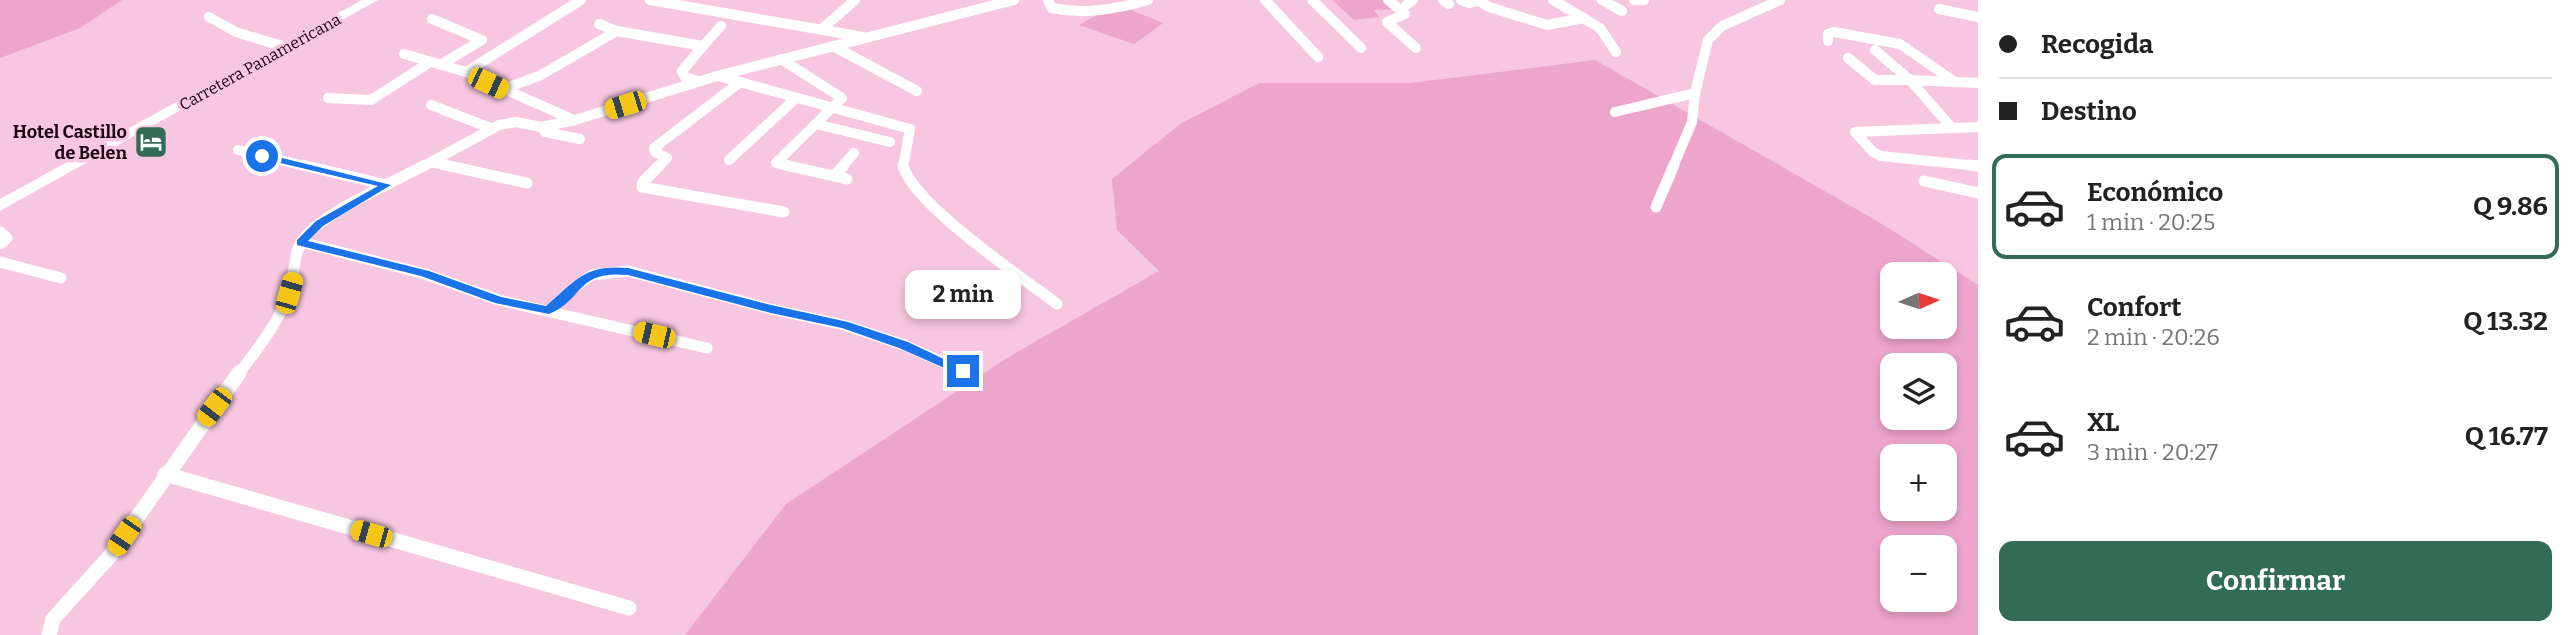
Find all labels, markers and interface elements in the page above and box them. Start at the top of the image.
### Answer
street label: Carretera Panamericana [176,9,344,114]
text: Recogida [2041,29,2153,60]
car [465,65,512,101]
car [602,89,649,121]
text: Destino [2041,96,2137,127]
place label: Hotel Castillo de Belen [13,121,127,164]
hotel icon: Hotel Castillo de Belen [132,123,170,161]
route start [246,140,278,172]
icon: car [2003,175,2066,238]
text: Económico [2087,177,2223,208]
text: Q 9.86 [2473,191,2548,222]
text: 1 min · 20:25 [2087,208,2215,236]
north arrow [1880,262,1956,340]
map controls [1880,262,1957,612]
car [274,270,305,316]
callout: 2 min [905,270,1021,318]
text: 2 min [932,280,994,308]
icon: car [2003,290,2066,353]
text: Confort [2087,292,2182,323]
text: Q 13.32 [2463,306,2548,337]
car [632,320,677,350]
text: 2 min · 20:26 [2087,323,2220,351]
button: layers [1880,353,1957,430]
route end [947,355,979,387]
car [193,384,236,430]
icon: car [2003,405,2066,468]
text: XL [2087,407,2119,438]
text: Q 16.77 [2465,421,2548,452]
text: 3 min · 20:27 [2087,438,2218,466]
button: + [1880,444,1957,521]
car [104,513,145,559]
car [348,518,395,550]
button: − [1880,535,1957,612]
button: Confirmar [1999,541,2552,621]

